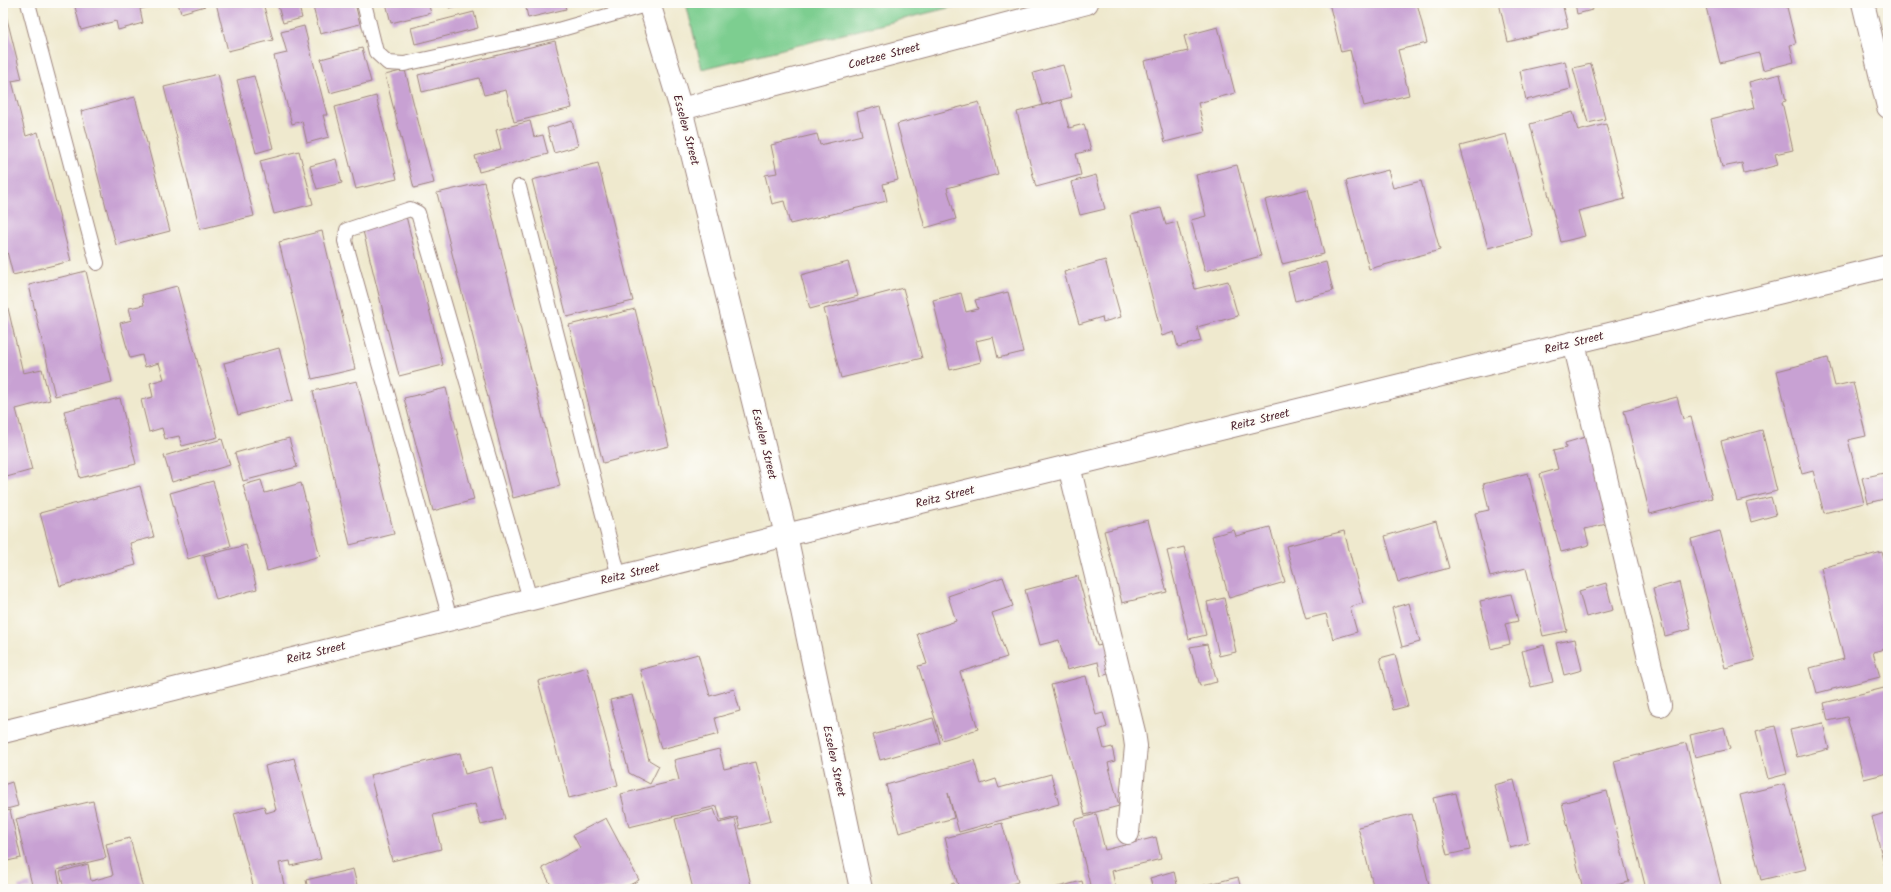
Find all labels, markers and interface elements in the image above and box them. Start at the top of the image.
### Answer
street label: Coetzee Street [846,37,923,75]
street label: Esselen Street [667,92,705,168]
street label: Reitz Street [1542,326,1606,360]
street label: Reitz Street [1228,403,1292,437]
street label: Esselen Street [746,406,782,482]
street label: Reitz Street [913,480,977,514]
street label: Reitz Street [598,557,662,591]
street label: Reitz Street [284,636,348,670]
street label: Esselen Street [817,724,851,799]

